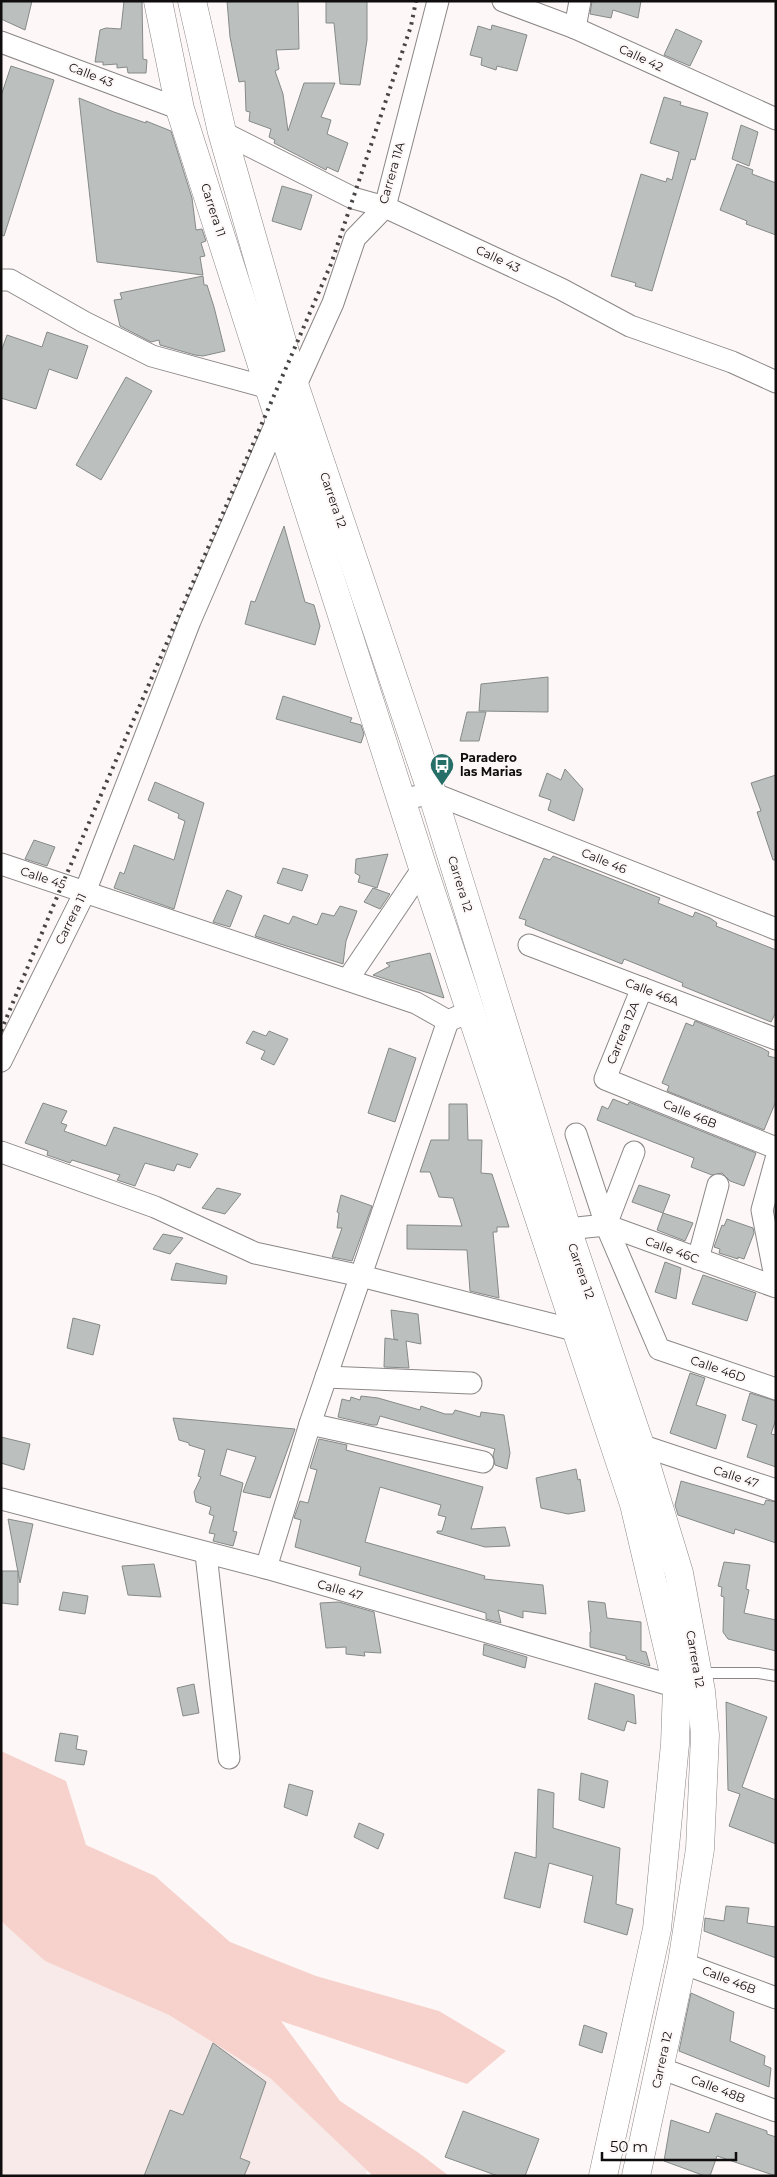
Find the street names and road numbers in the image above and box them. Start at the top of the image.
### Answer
street label: Calle 42 [617,41,666,74]
street label: Calle 43 [67,59,116,90]
street label: Carrera 11A [375,140,408,206]
street label: Carrera 11 [198,181,229,238]
street label: Calle 43 [474,242,523,275]
street label: Carrera 12 [317,470,350,530]
street label: Calle 46 [579,845,629,876]
street label: Carrera 12 [445,854,476,914]
street label: Calle 45 [18,863,68,892]
street label: Carrera 11 [52,891,89,947]
street label: Calle 46A [623,974,682,1009]
street label: Carrera 12A [603,999,642,1066]
street label: Calle 46B [661,1096,719,1131]
street label: Calle 46C [643,1233,702,1266]
street label: Carrera 12 [565,1241,598,1301]
street label: Calle 46D [689,1352,748,1385]
street label: Calle 47 [712,1462,761,1491]
street label: Calle 47 [316,1576,365,1603]
street label: Carrera 12 [683,1629,708,1689]
street label: Calle 46B [700,1962,758,1997]
street label: Carrera 12 [648,2030,675,2090]
street label: Calle 48B [689,2071,748,2106]

